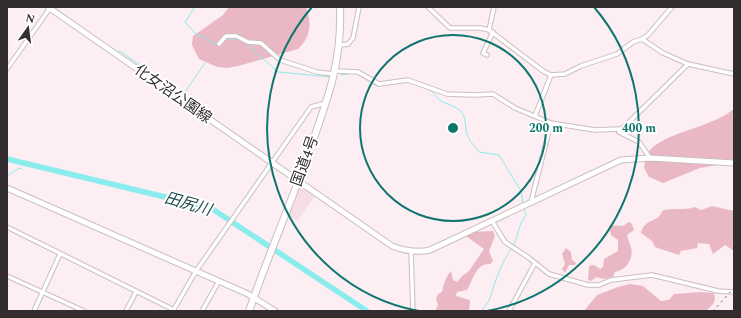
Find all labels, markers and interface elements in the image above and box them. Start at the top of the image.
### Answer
north arrow [8,8,48,48]
text: N [24,9,37,28]
street label: 化女沼公園線 [130,59,216,129]
text: 200 m [529,119,563,138]
text: 400 m [622,119,656,138]
centre of rings [446,121,460,135]
street label: 国道4号 [285,132,325,190]
water label: 田尻川 [162,186,216,223]

